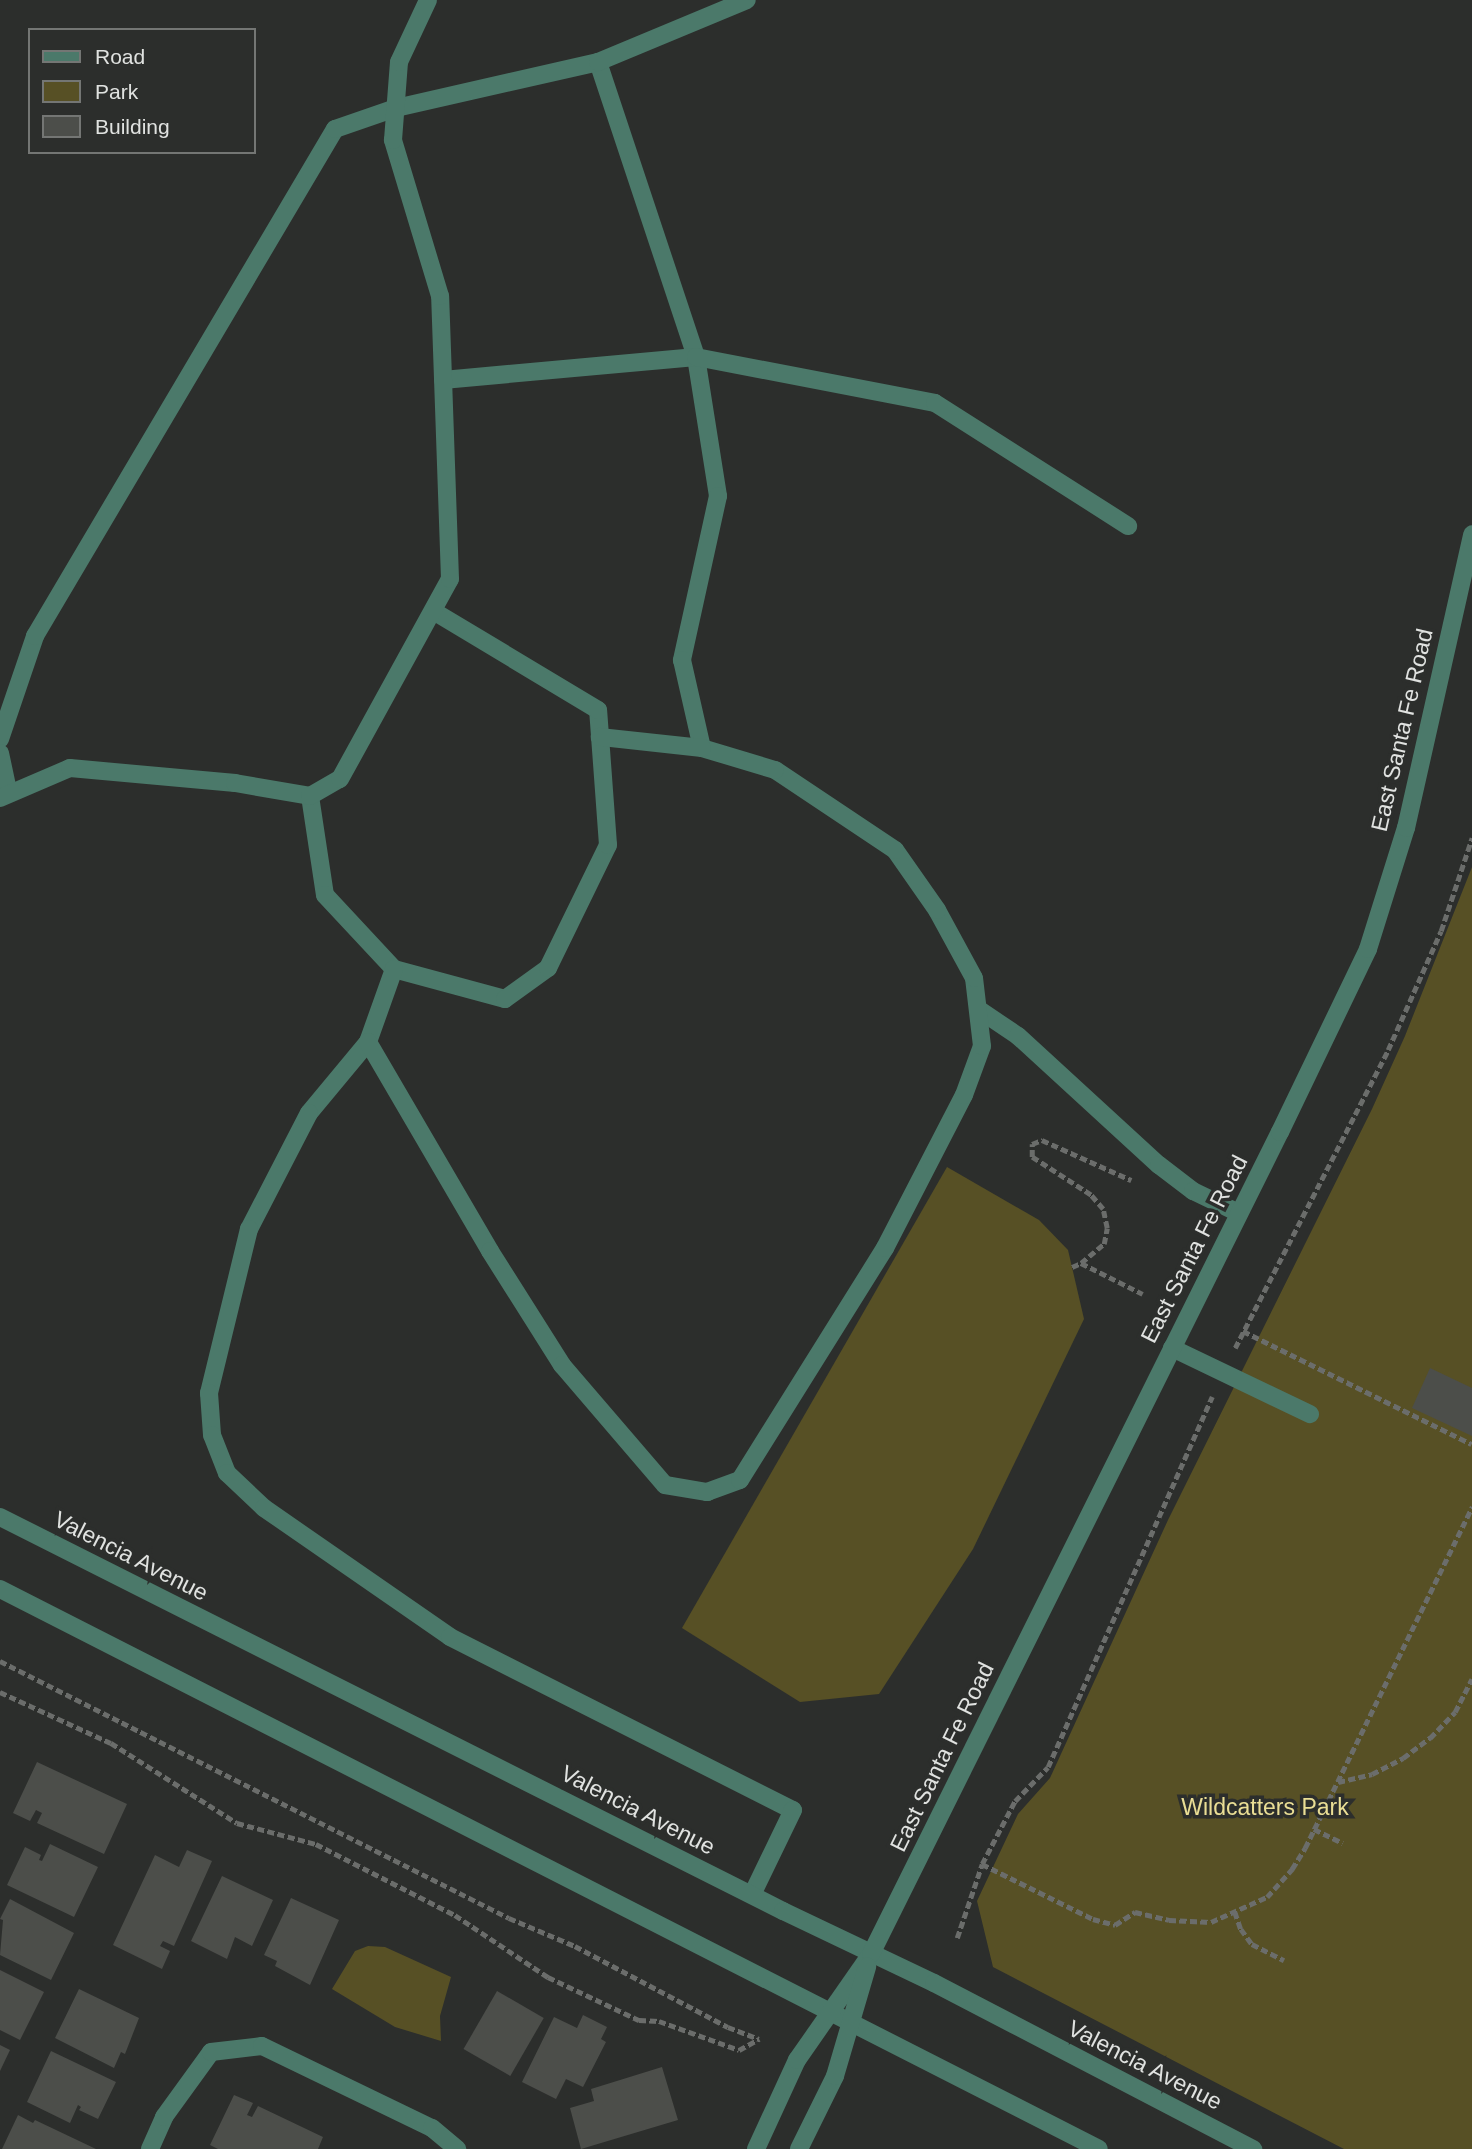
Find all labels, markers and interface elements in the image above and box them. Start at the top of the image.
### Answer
legend [28,28,256,154]
text: Road [95,45,145,68]
text: Park [95,80,138,103]
text: Building [95,115,170,138]
street label: East Santa Fe Road [1365,626,1439,834]
street label: East Santa Fe Road [1135,1150,1253,1348]
street label: Valencia Avenue [49,1505,213,1607]
street label: East Santa Fe Road [884,1658,1000,1856]
street label: Valencia Avenue [556,1759,720,1861]
park label: Wildcatters Park [1181,1793,1349,1821]
street label: Valencia Avenue [1063,2014,1227,2116]

